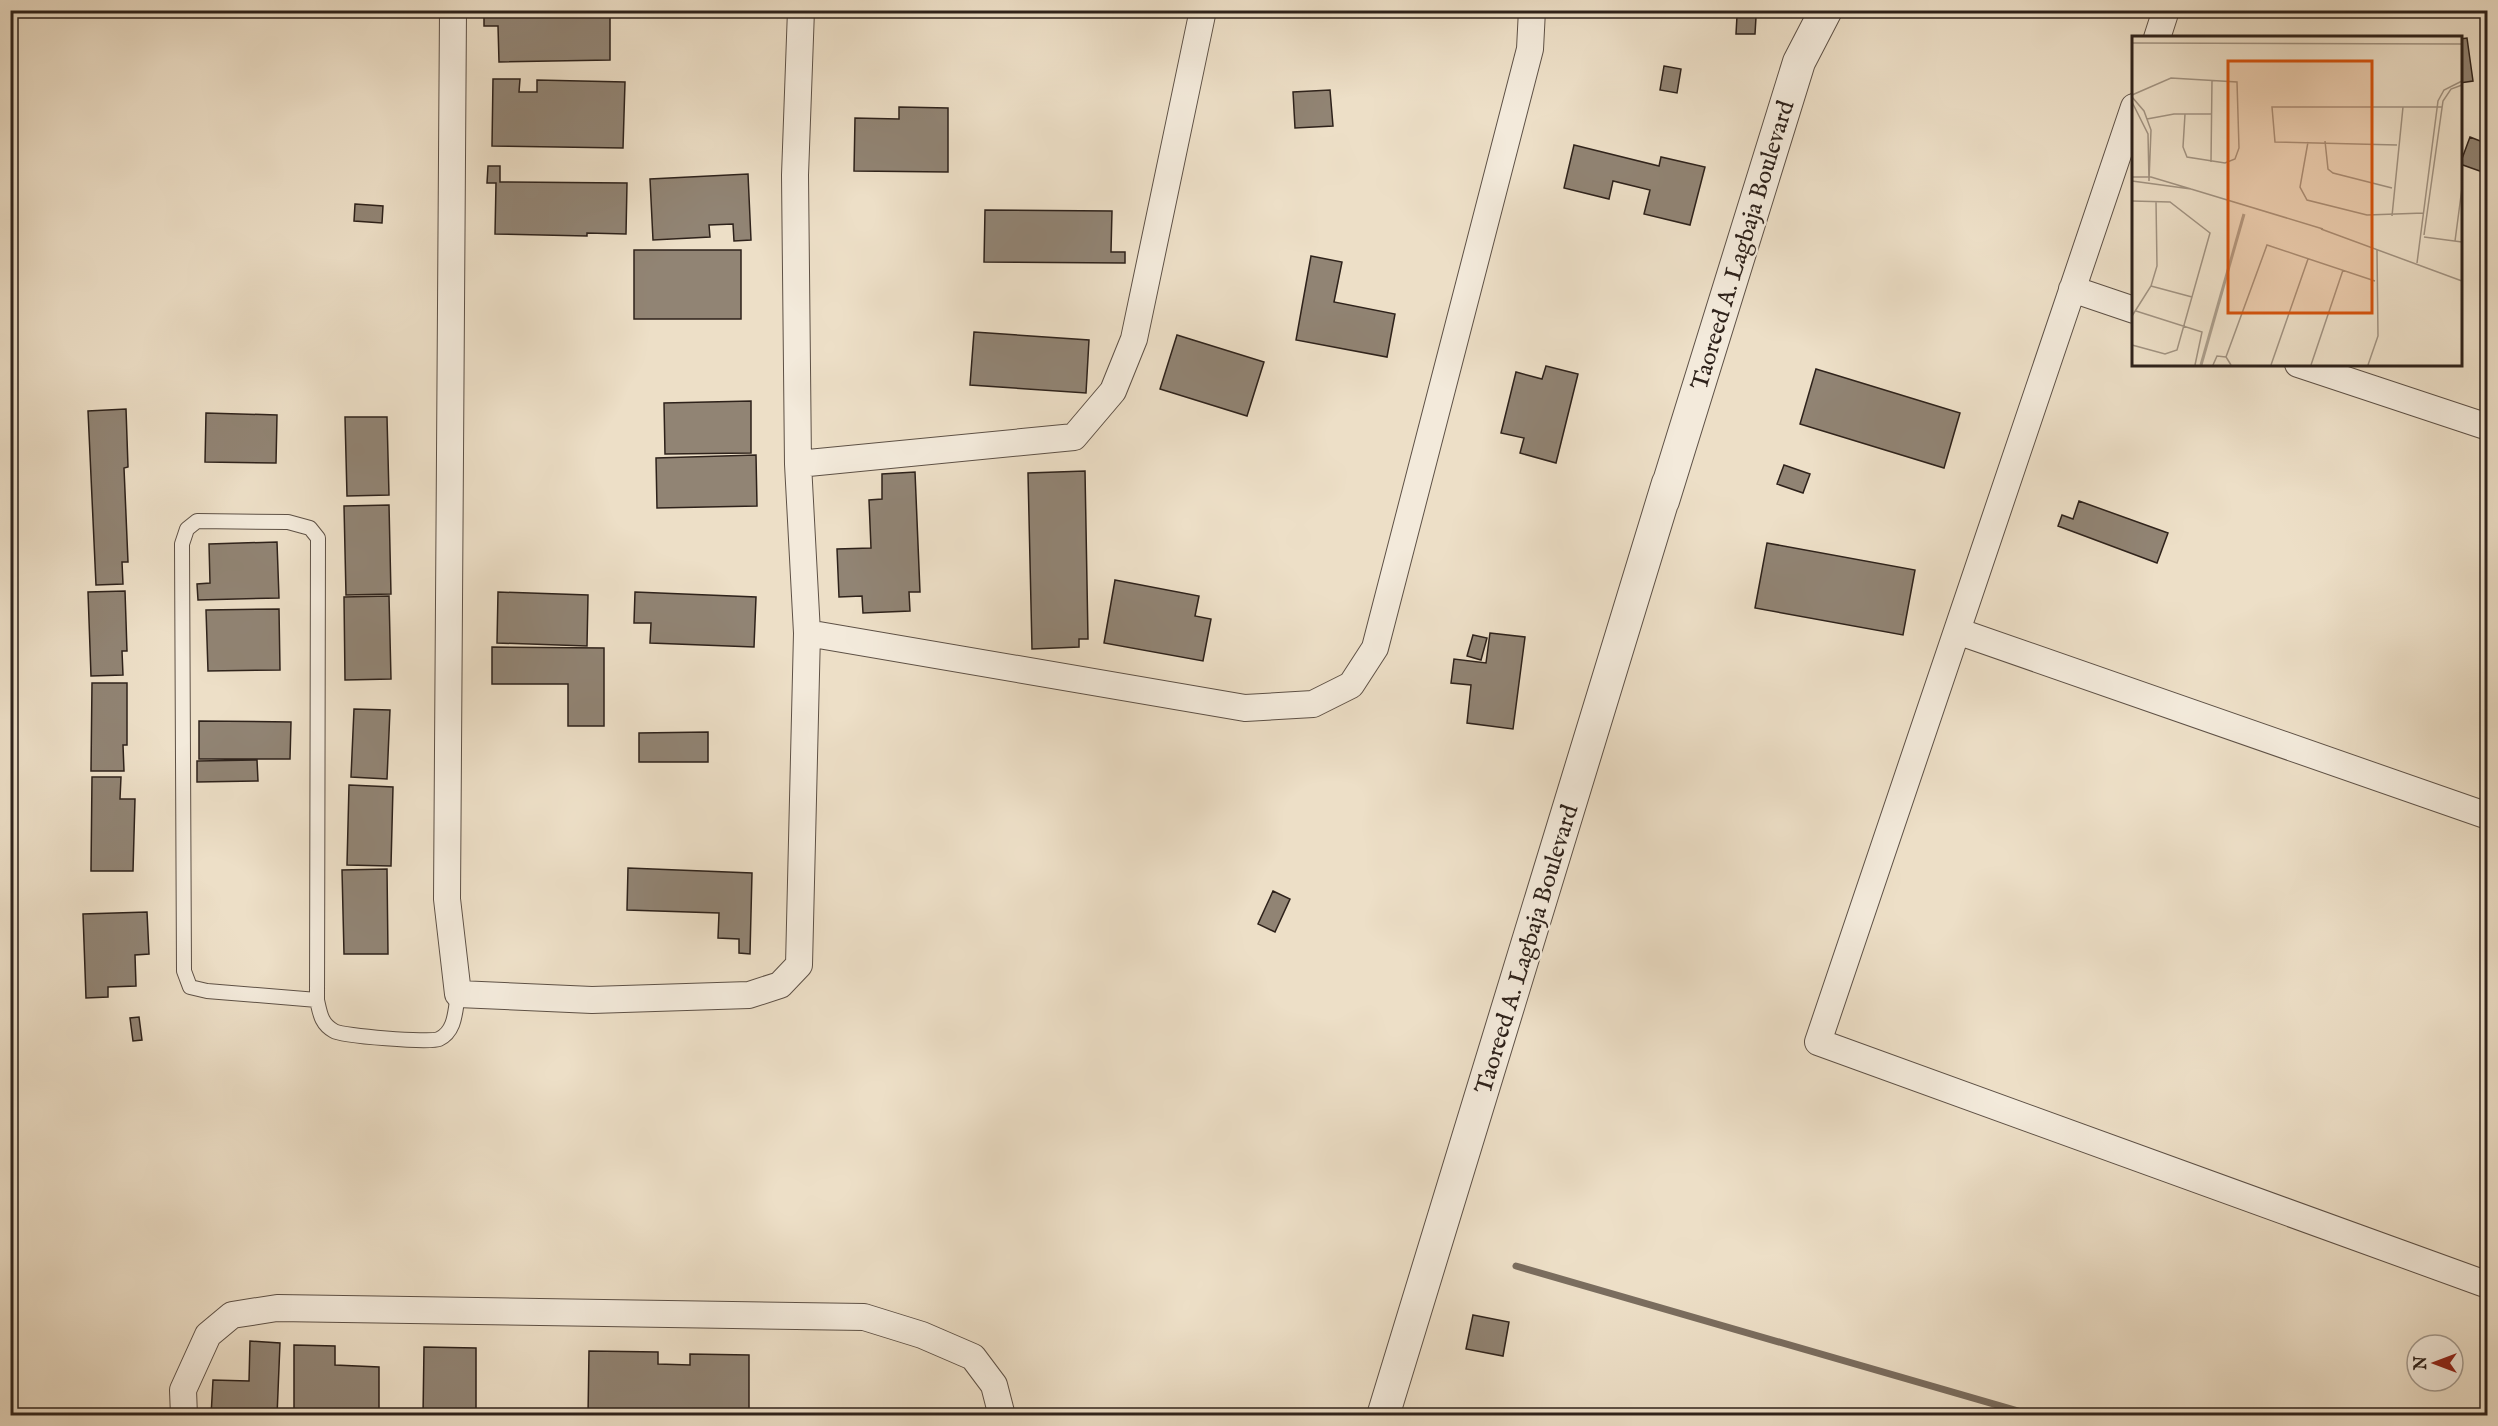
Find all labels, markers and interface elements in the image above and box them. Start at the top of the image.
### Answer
inset map [2132,36,2462,366]
street label: Taoreed A. Lagbaja Boulevard [1685,97,1802,394]
street label: Taoreed A. Lagbaja Boulevard [1469,801,1586,1098]
north arrow [2405,1333,2465,1393]
text: N [2412,1356,2432,1371]

